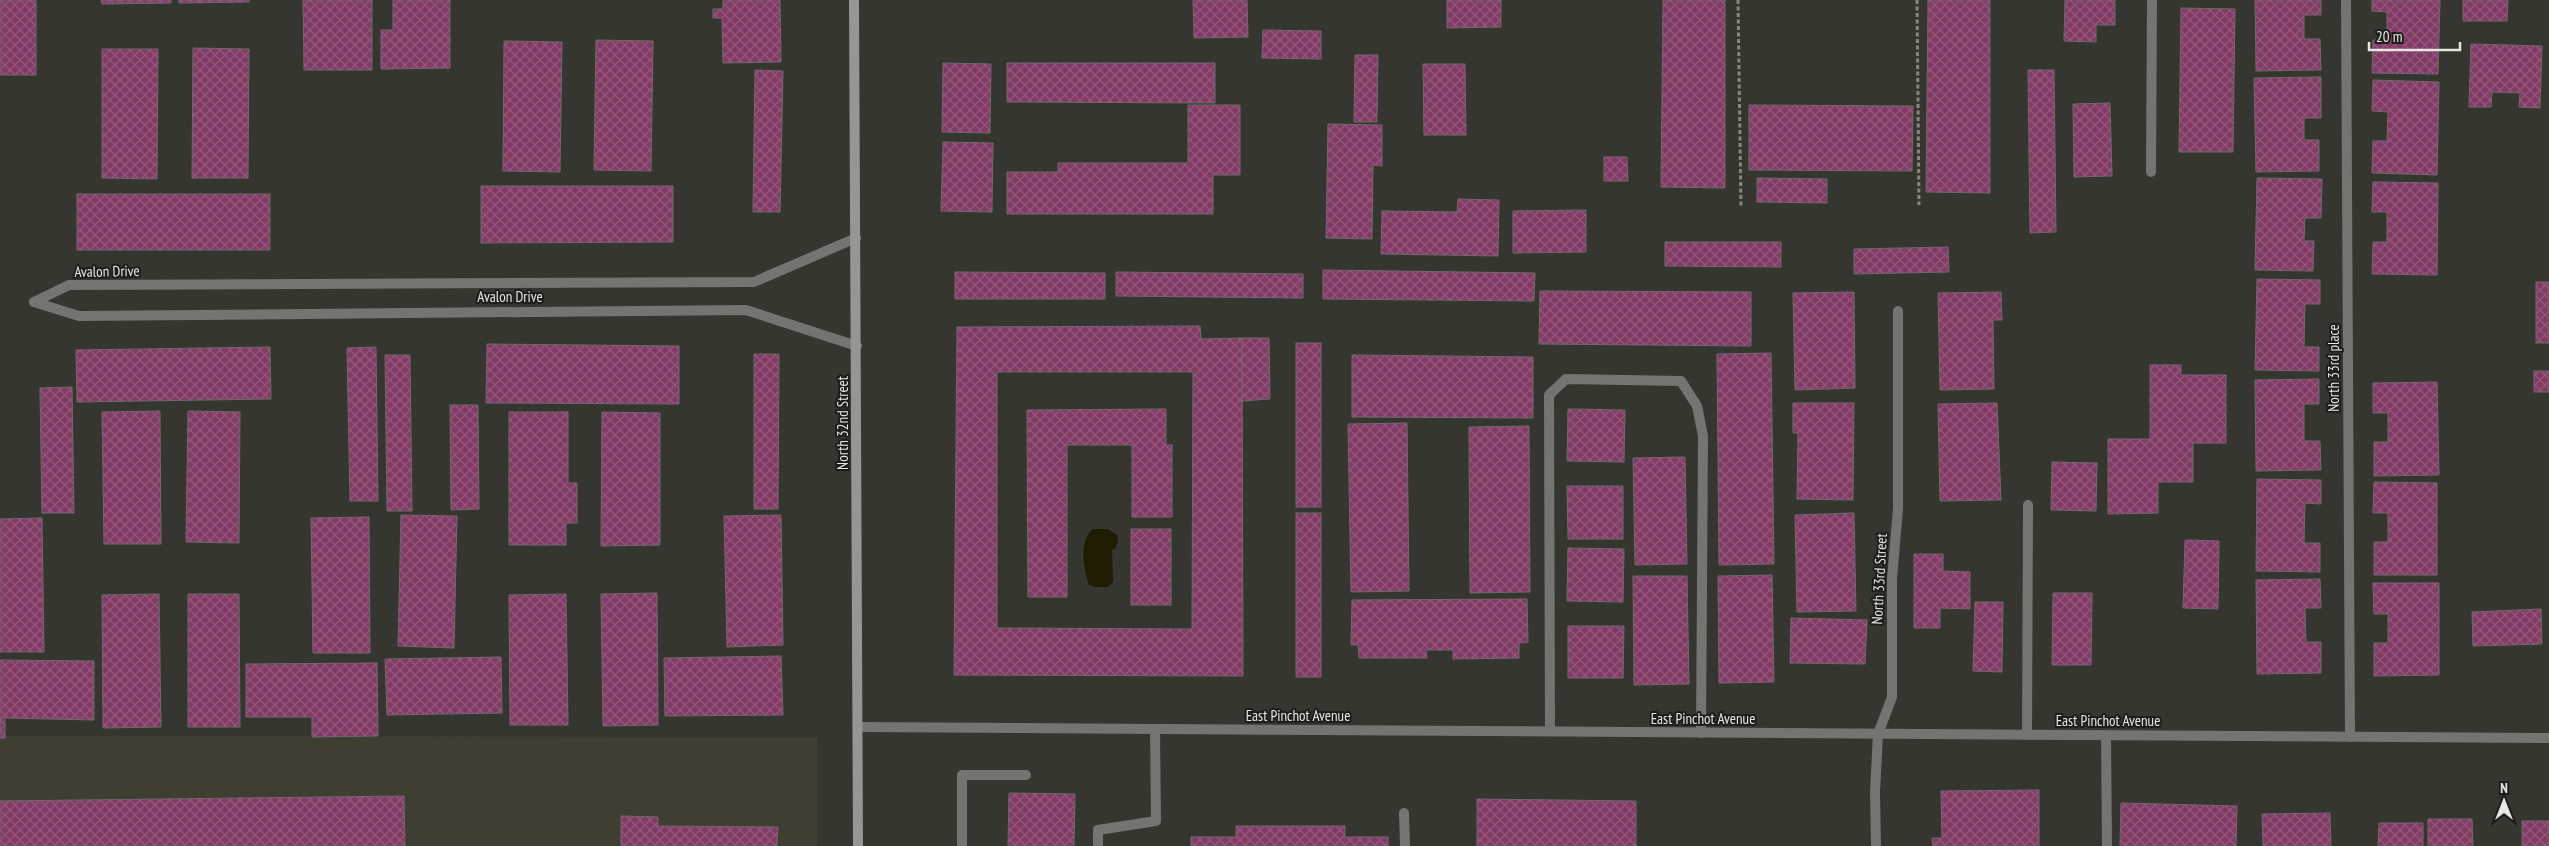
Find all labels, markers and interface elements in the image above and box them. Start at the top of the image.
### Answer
scale bar [2369,20,2460,52]
text: 20 m [2376,27,2402,46]
street label: Avalon Drive [74,261,140,281]
street label: Avalon Drive [477,287,543,306]
street label: North 33rd place [2324,324,2343,412]
street label: North 32nd Street [833,376,852,470]
street label: North 33rd Street [1867,533,1891,625]
street label: East Pinchot Avenue [1246,706,1350,725]
street label: East Pinchot Avenue [1651,709,1755,728]
street label: East Pinchot Avenue [2056,711,2160,730]
north arrow [2479,776,2529,826]
text: N [2500,779,2508,797]

